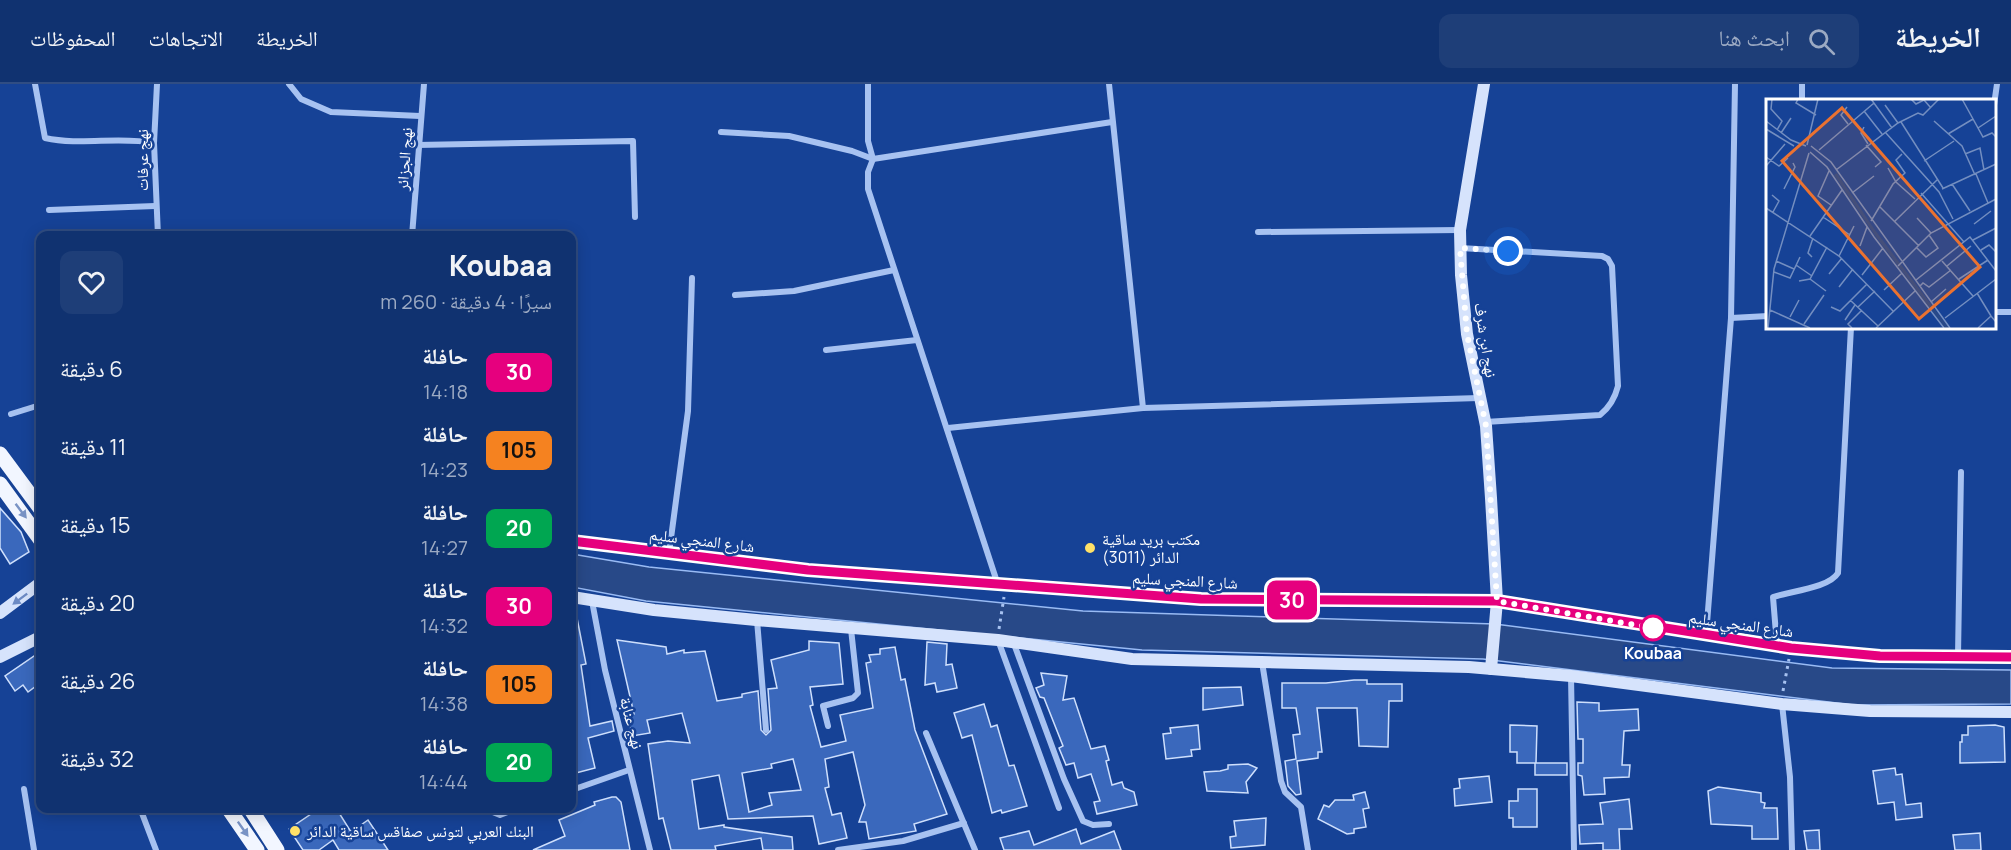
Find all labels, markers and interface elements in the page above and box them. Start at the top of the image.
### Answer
search box [1439,14,1859,68]
text: الخريطة [1895,17,1981,55]
text: ابحث هنا [1719,23,1790,53]
text: المحفوظات [30,24,115,52]
text: الاتجاهات [148,24,223,52]
text: الخريطة [256,24,318,52]
icon: search [1805,25,1838,58]
inset map [1766,99,1996,328]
street label: نهج الجزائر [391,127,417,192]
street label: نهج عرفات [131,129,153,191]
your location [1493,236,1523,266]
text: Koubaa [449,246,552,284]
button: heart [60,251,123,314]
text: سيرًا · 4 دقيقة · 260 m [380,288,552,315]
street label: نهج ابن شرف [1469,301,1503,379]
text: حافلة [422,341,468,371]
text: 6 دقيقة [60,354,123,384]
text: 30 [506,358,532,386]
text: 14:18 [423,378,468,405]
text: حافلة [422,419,468,449]
text: 11 دقيقة [60,432,126,462]
text: 105 [501,436,537,464]
text: 14:23 [420,456,468,483]
text: حافلة [422,497,468,527]
one-way arrow [14,504,26,519]
text: 15 دقيقة [60,510,130,540]
text: 20 [506,514,532,542]
street label: شارع المنجي سليم [648,523,756,559]
place label: مكتب بريد ساقية الدائر (3011) [1102,528,1200,568]
text: 14:27 [421,534,468,561]
marker: مكتب بريد ساقية الدائر (3011) [1083,541,1097,555]
street label: شارع المنجي سليم [1132,566,1238,596]
text: حافلة [422,575,468,605]
line badge: 30 [1265,580,1319,620]
text: 30 [1279,586,1305,614]
text: 20 دقيقة [60,588,135,618]
one-way arrow [13,592,28,604]
text: 30 [506,592,532,620]
street label: شارع المنجي سليم [1687,606,1795,644]
text: 14:32 [420,612,468,639]
marker: Koubaa [1640,615,1666,641]
place label: Koubaa [1624,642,1682,664]
text: حافلة [422,653,468,683]
text: 26 دقيقة [60,666,135,696]
text: 105 [501,670,537,698]
text: 14:38 [420,690,468,717]
street label: نهج عنابة [615,695,649,751]
text: حافلة [422,731,468,761]
text: 32 دقيقة [60,744,134,774]
text: 20 [506,748,532,776]
text: 14:44 [419,768,468,795]
place label: البنك العربي لتونس صفاقس ساقية الدائر [306,820,534,844]
one-way arrow [237,821,249,837]
marker: البنك العربي لتونس صفاقس ساقية الدائر [288,824,302,838]

